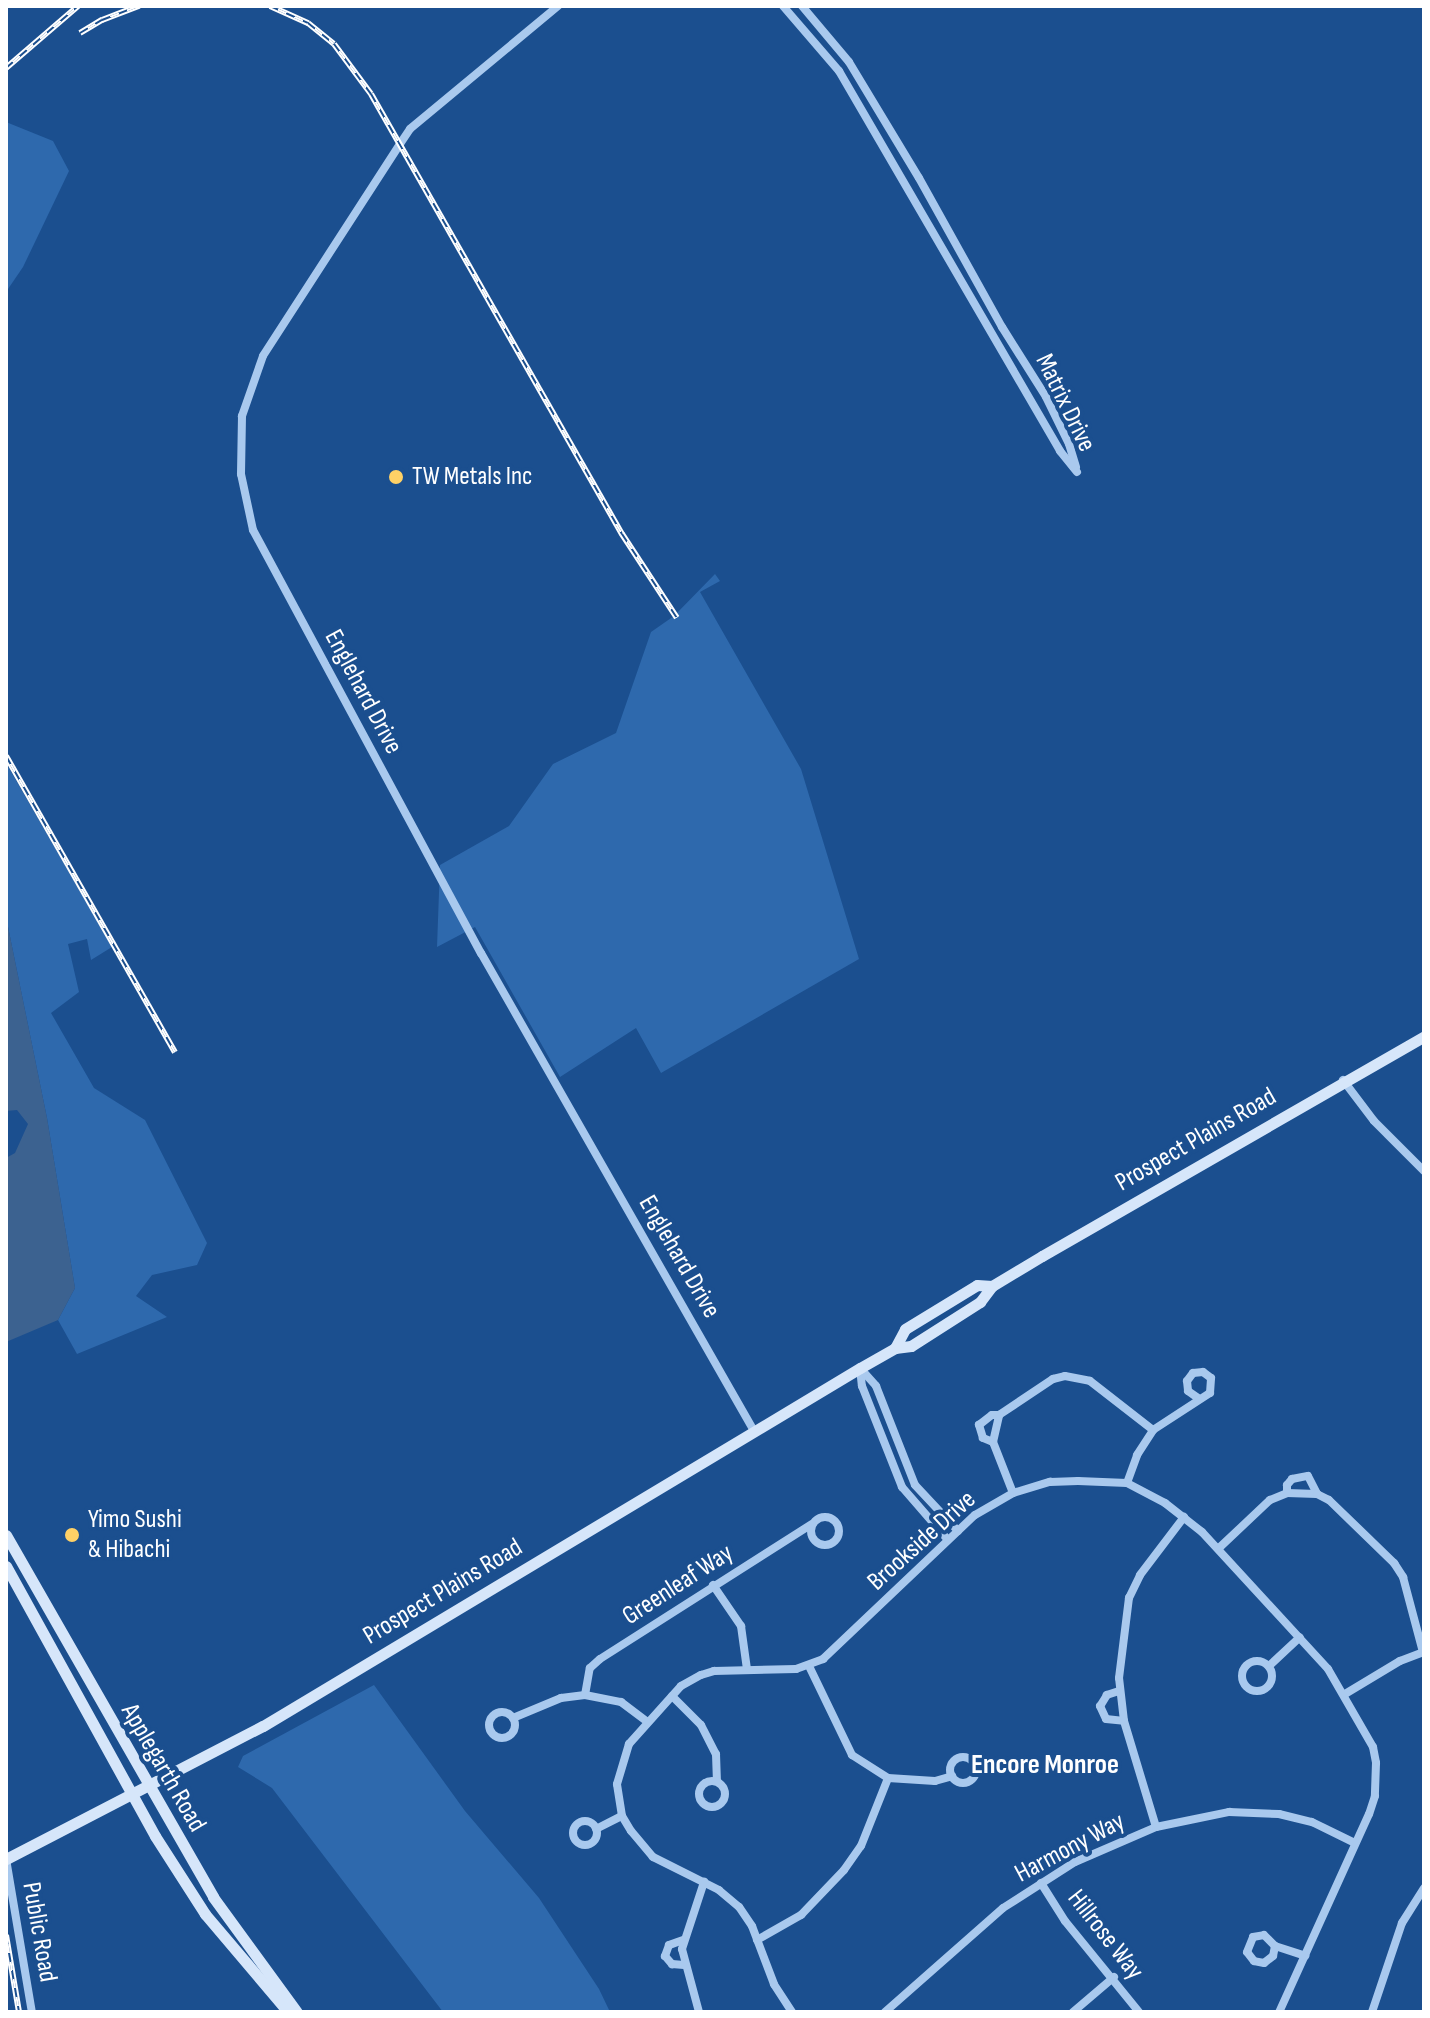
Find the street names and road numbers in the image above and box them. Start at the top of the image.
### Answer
street label: Matrix Drive [1028,349,1102,457]
street label: Englehard Drive [317,625,409,759]
street label: Prospect Plains Road [1110,1081,1282,1199]
street label: Englehard Drive [631,1190,727,1324]
street label: Brookside Drive [861,1484,983,1598]
street label: Prospect Plains Road [358,1532,528,1652]
street label: Greenleaf Way [617,1538,739,1632]
street label: Applegarth Road [114,1698,212,1838]
street label: Harmony Way [1010,1806,1130,1890]
street label: Public Road [15,1880,63,1984]
street label: Hillrose Way [1060,1884,1150,1986]

